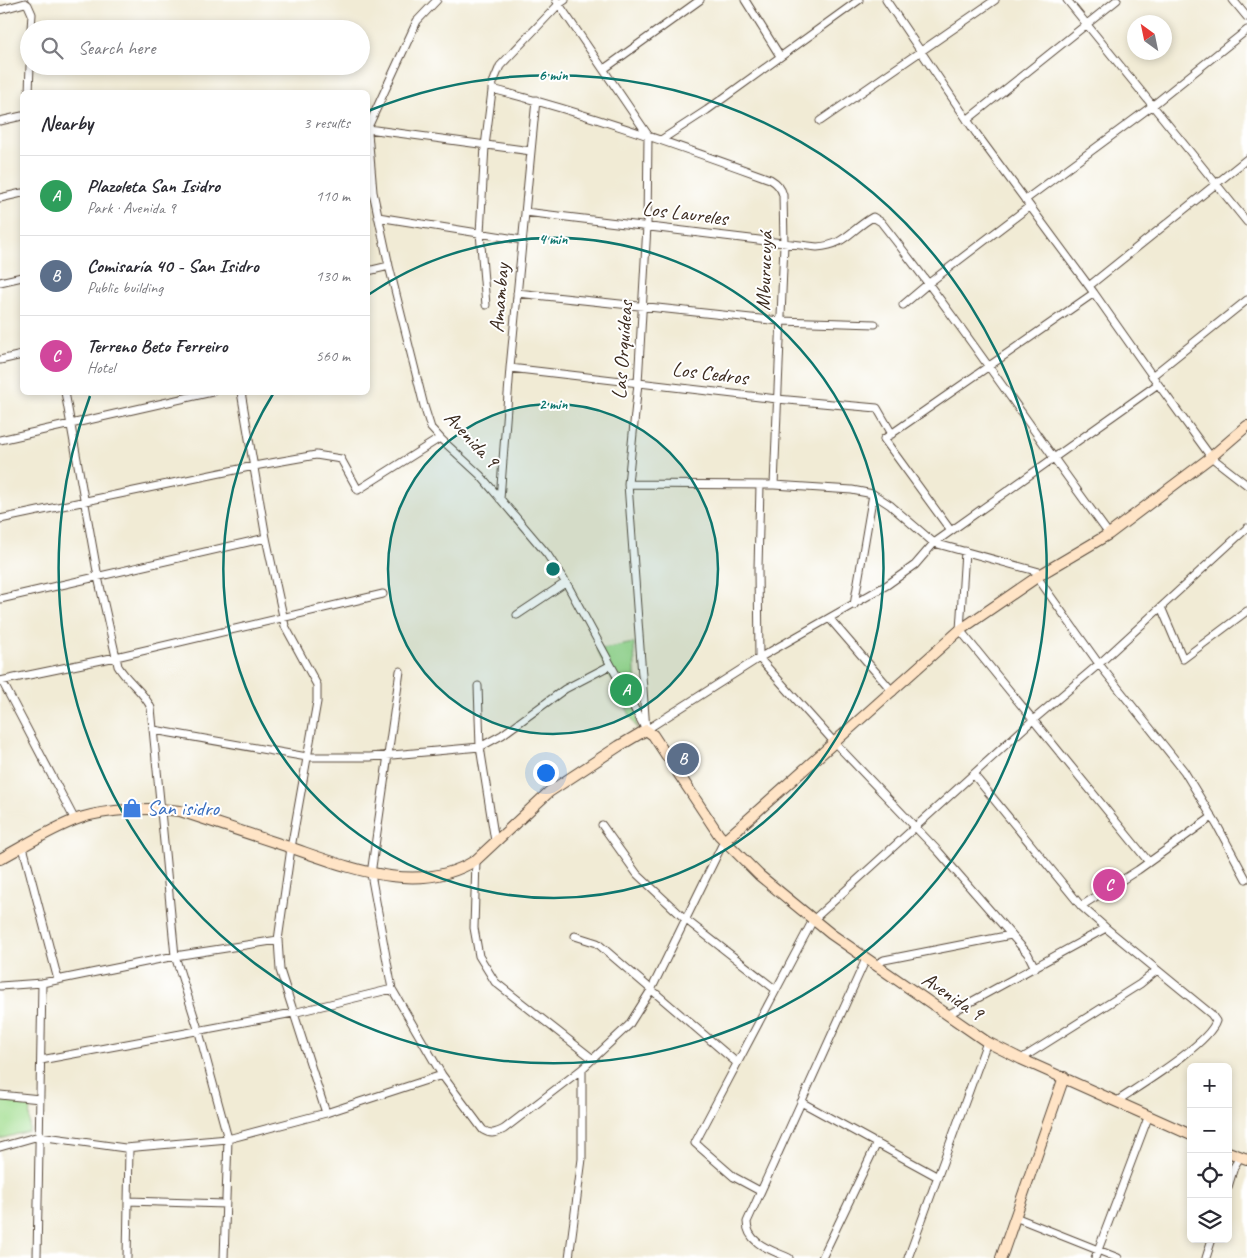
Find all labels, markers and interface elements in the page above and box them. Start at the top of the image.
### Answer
north arrow [1127,15,1172,60]
search box [20,20,370,75]
icon: search [38,34,66,62]
text: Search here [78,36,155,60]
text: 6 min [538,66,569,85]
text: Nearby [40,110,93,136]
text: 3 results [303,113,350,133]
text: Plazoleta San Isidro [87,174,220,198]
text: A [52,186,60,206]
text: 110 m [316,186,350,206]
street label: Los Laureles [641,195,731,231]
text: Park · Avenida 9 [87,198,176,218]
street label: Mburucuyá [750,229,778,311]
text: 4 min [539,230,568,249]
text: Comisaría 40 - San Isidro [87,254,259,278]
street label: Amambay [483,261,515,334]
text: B [52,266,60,286]
text: 130 m [316,266,350,286]
text: Public building [87,278,163,298]
street label: Las Orquídeas [606,298,639,400]
text: Terreno Beto Ferreiro [87,334,227,358]
text: C [52,346,60,366]
text: 560 m [316,346,350,366]
street label: Los Cedros [671,355,751,391]
text: Hotel [87,358,115,378]
text: 2 min [539,395,568,414]
street label: Avenida 9 [439,405,506,474]
centre of rings [544,560,562,578]
pin: A [610,671,642,709]
pin: B [667,740,699,778]
your location [533,760,559,786]
place label: San isidro [147,795,221,821]
shop icon: San isidro [121,797,143,819]
pin: C [1093,866,1125,904]
street label: Avenida 9 [917,966,990,1027]
map controls [1187,1063,1232,1243]
button: + [1187,1063,1232,1108]
button: − [1187,1108,1232,1153]
button: locate [1187,1153,1232,1198]
button: layers [1187,1198,1232,1243]

